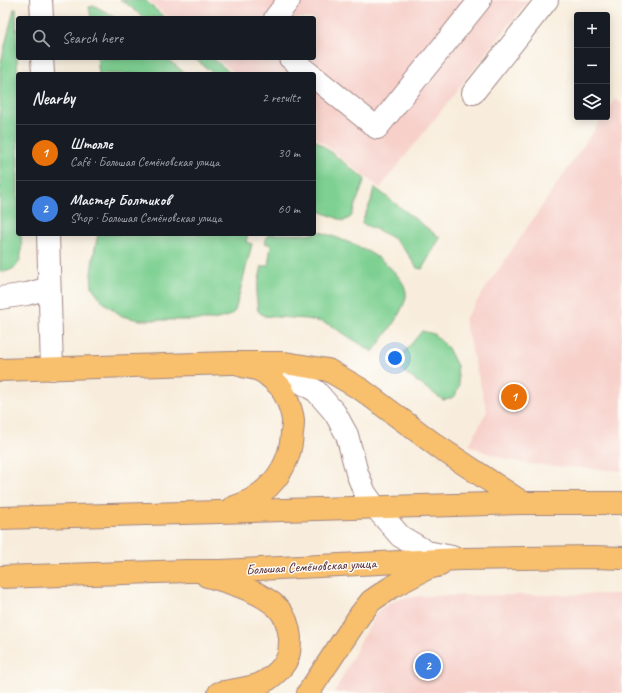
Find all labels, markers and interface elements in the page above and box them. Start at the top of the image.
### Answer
map controls [574,12,610,120]
button: + [574,12,610,48]
search box [16,16,316,60]
icon: search [30,27,52,49]
text: Search here [62,29,123,48]
button: − [574,48,610,84]
button: layers [574,84,610,120]
text: Nearby [32,88,75,109]
text: 2 results [262,90,300,106]
text: Штолле [70,135,113,154]
text: 1 [42,145,48,161]
text: 30 m [278,145,300,161]
text: Café · Большая Семёновская улица [70,154,220,170]
text: Мастер Болтиков [70,191,171,210]
text: 2 [42,201,48,217]
text: 60 m [278,201,300,217]
text: Shop · Большая Семёновская улица [70,210,222,226]
your location [385,348,405,368]
pin: 1 [501,382,527,412]
street label: Большая Семёновская улица [245,555,378,578]
pin: 2 [415,651,441,681]

